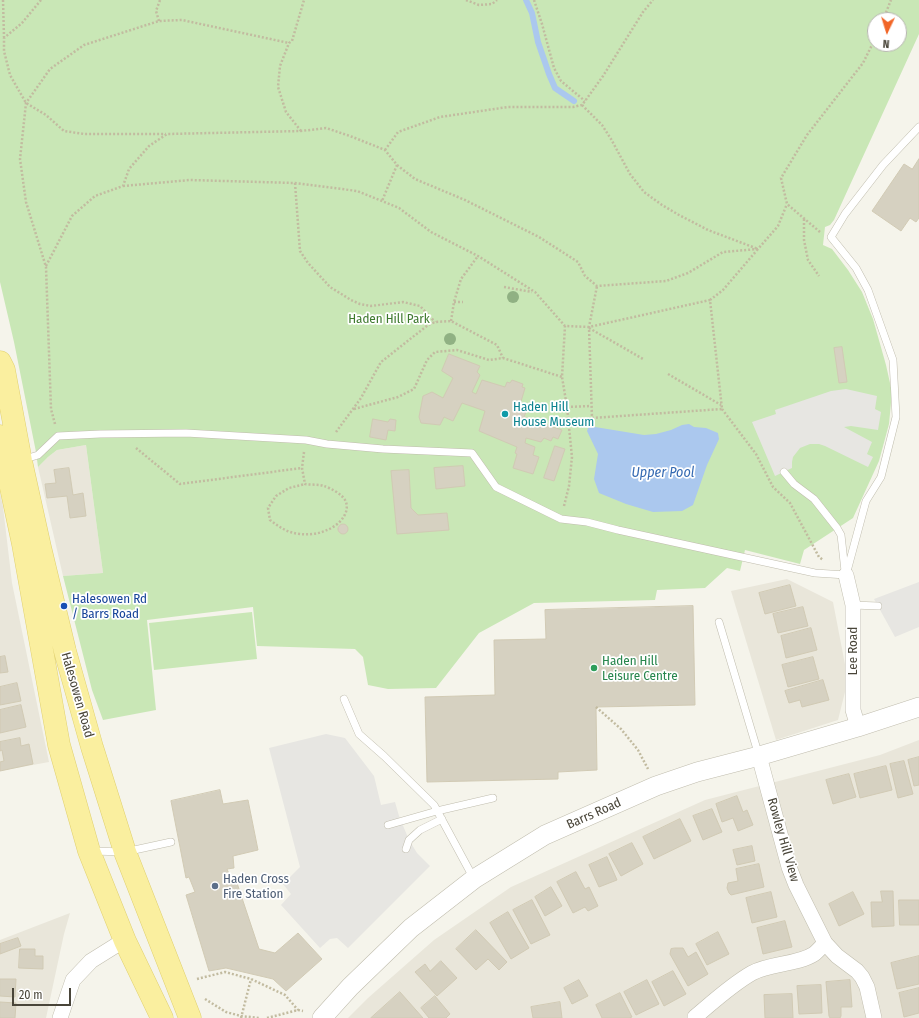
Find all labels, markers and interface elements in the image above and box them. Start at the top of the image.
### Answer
north arrow [867,12,907,52]
text: N [882,37,890,50]
park label: Haden Hill Park [348,311,430,327]
place label: Haden Hill House Museum [513,399,594,430]
marker: Haden Hill House Museum [500,409,510,419]
water label: Upper Pool [632,465,694,481]
place label: Halesowen Rd / Barrs Road [72,591,147,622]
marker: Halesowen Rd / Barrs Road [59,601,69,611]
street label: Lee Road [845,627,861,675]
street label: Halesowen Road [57,651,97,739]
place label: Haden Hill Leisure Centre [602,653,678,684]
marker: Haden Hill Leisure Centre [589,663,599,673]
street label: Barrs Road [564,795,624,833]
street label: Rowley Hill View [764,796,802,884]
place label: Haden Cross Fire Station [223,871,289,902]
marker: Haden Cross Fire Station [210,881,220,891]
scale bar [14,980,73,1006]
text: 20 m [19,988,43,1002]

